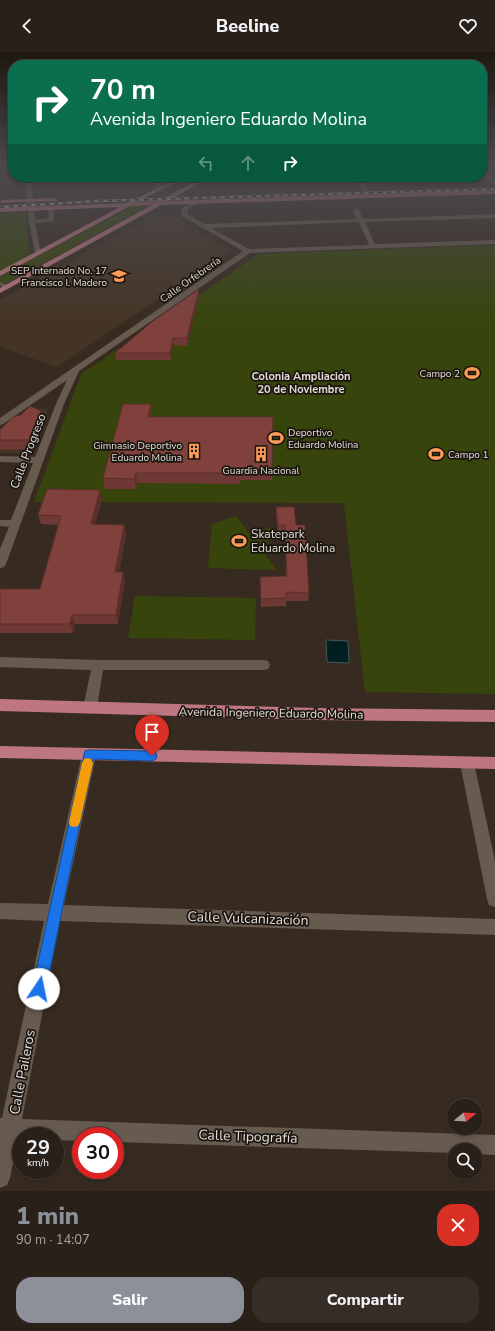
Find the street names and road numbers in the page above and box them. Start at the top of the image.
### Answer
street label: Calle Orfebrería [157,254,224,306]
street label: Calle Progreso [6,411,50,491]
street label: Avenida Ingeniero Eduardo Molina [179,703,363,723]
street label: Calle Vulcanización [187,907,309,930]
street label: Calle Paileros [5,1028,40,1116]
street label: Calle Tipografía [198,1125,298,1148]

